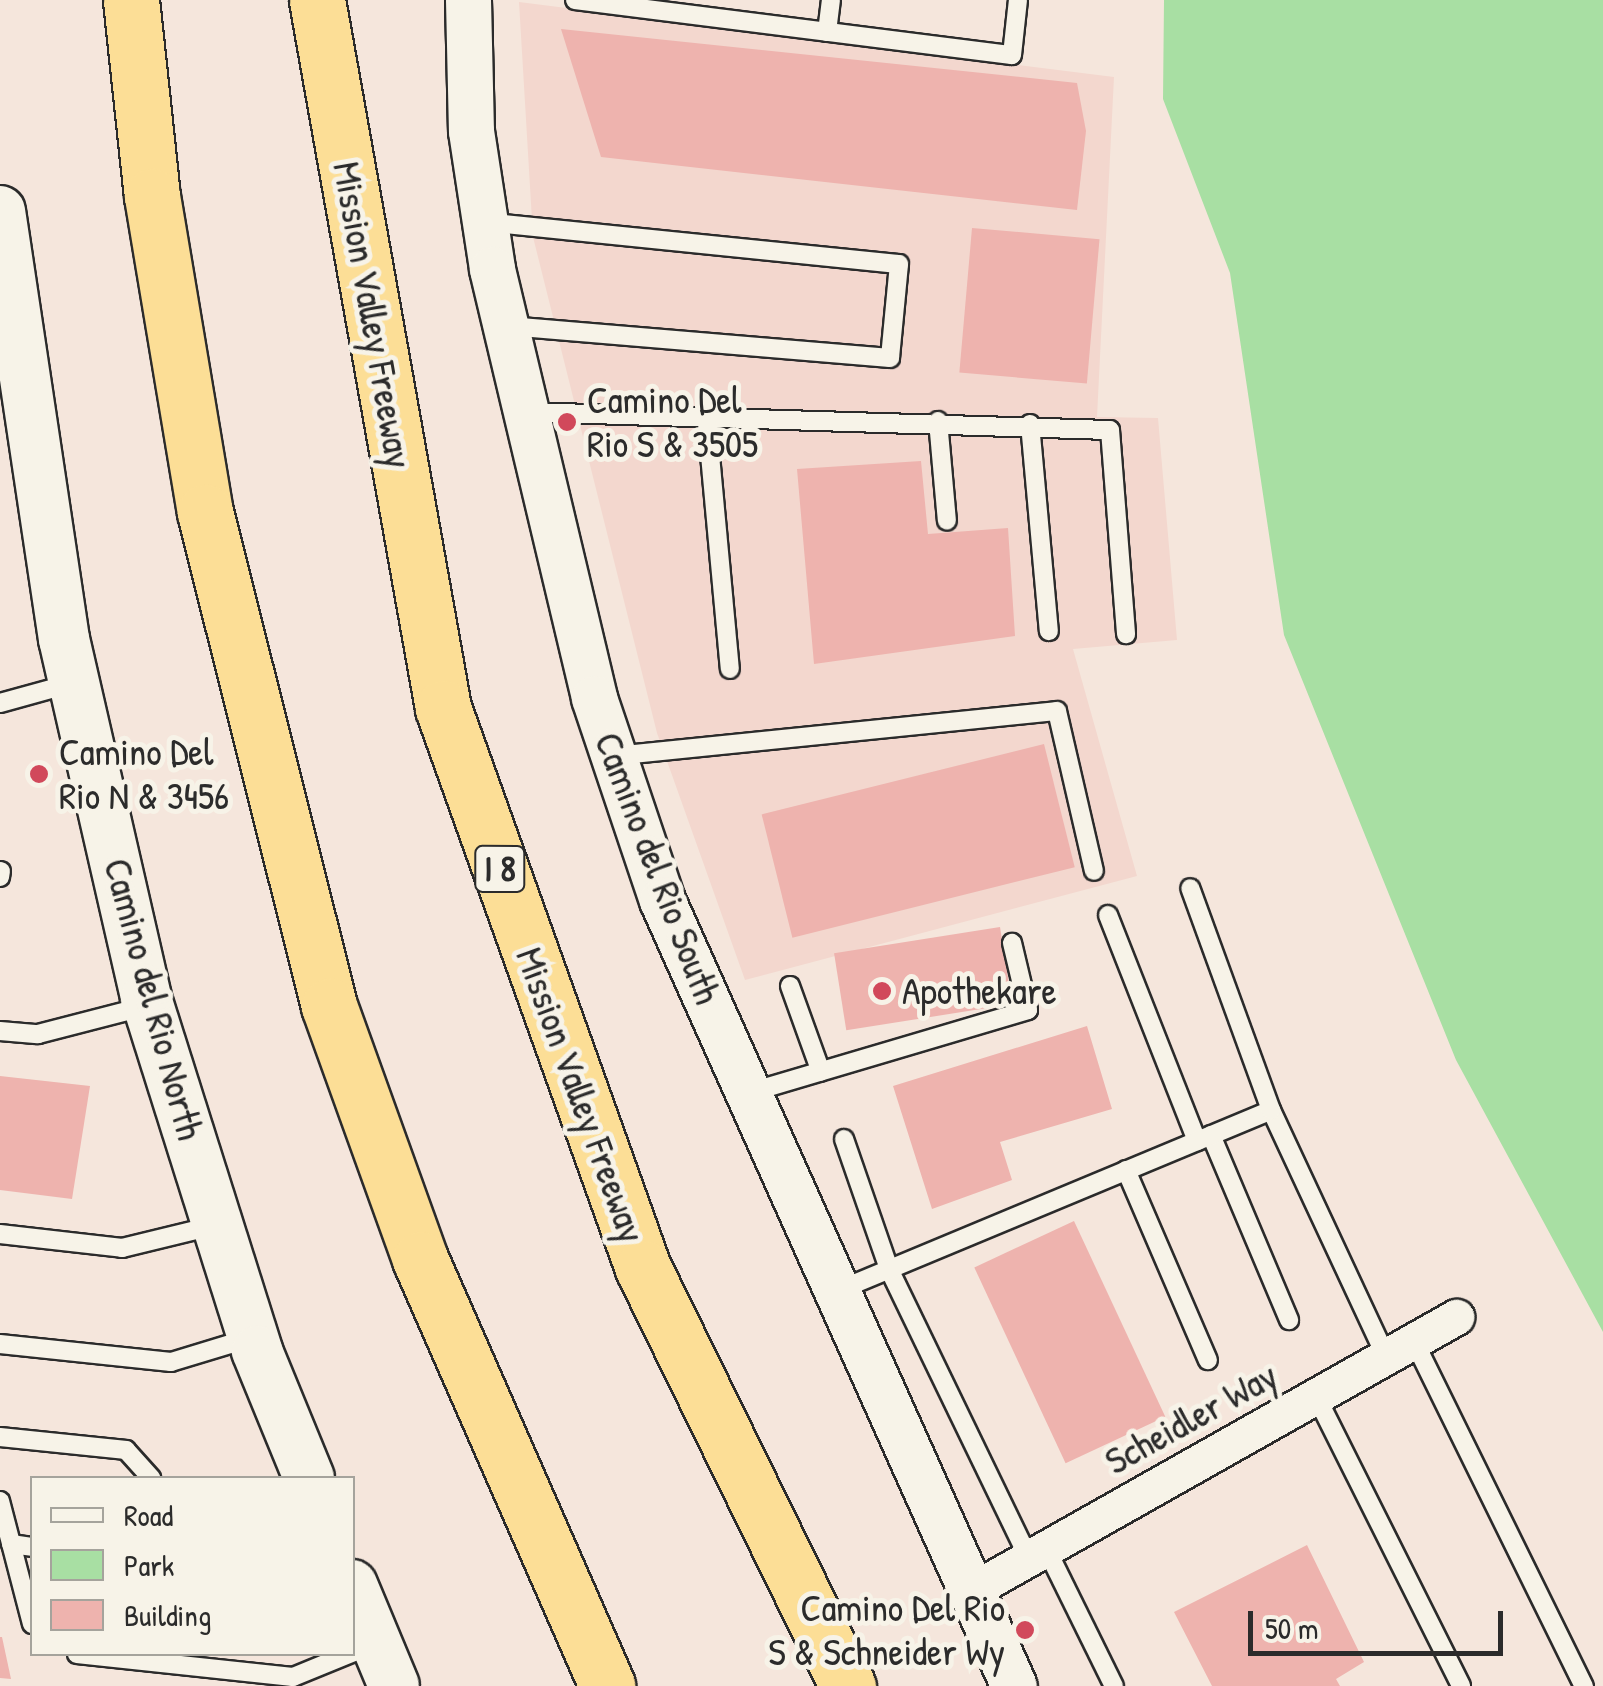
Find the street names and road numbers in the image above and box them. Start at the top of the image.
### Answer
street label: Mission Valley Freeway [324,158,422,472]
street label: Camino del Rio South [585,726,731,1010]
road number: I 8 [472,839,528,899]
street label: Camino del Rio North [95,853,213,1145]
street label: Mission Valley Freeway [506,941,656,1249]
street label: Scheidler Way [1097,1352,1285,1484]

